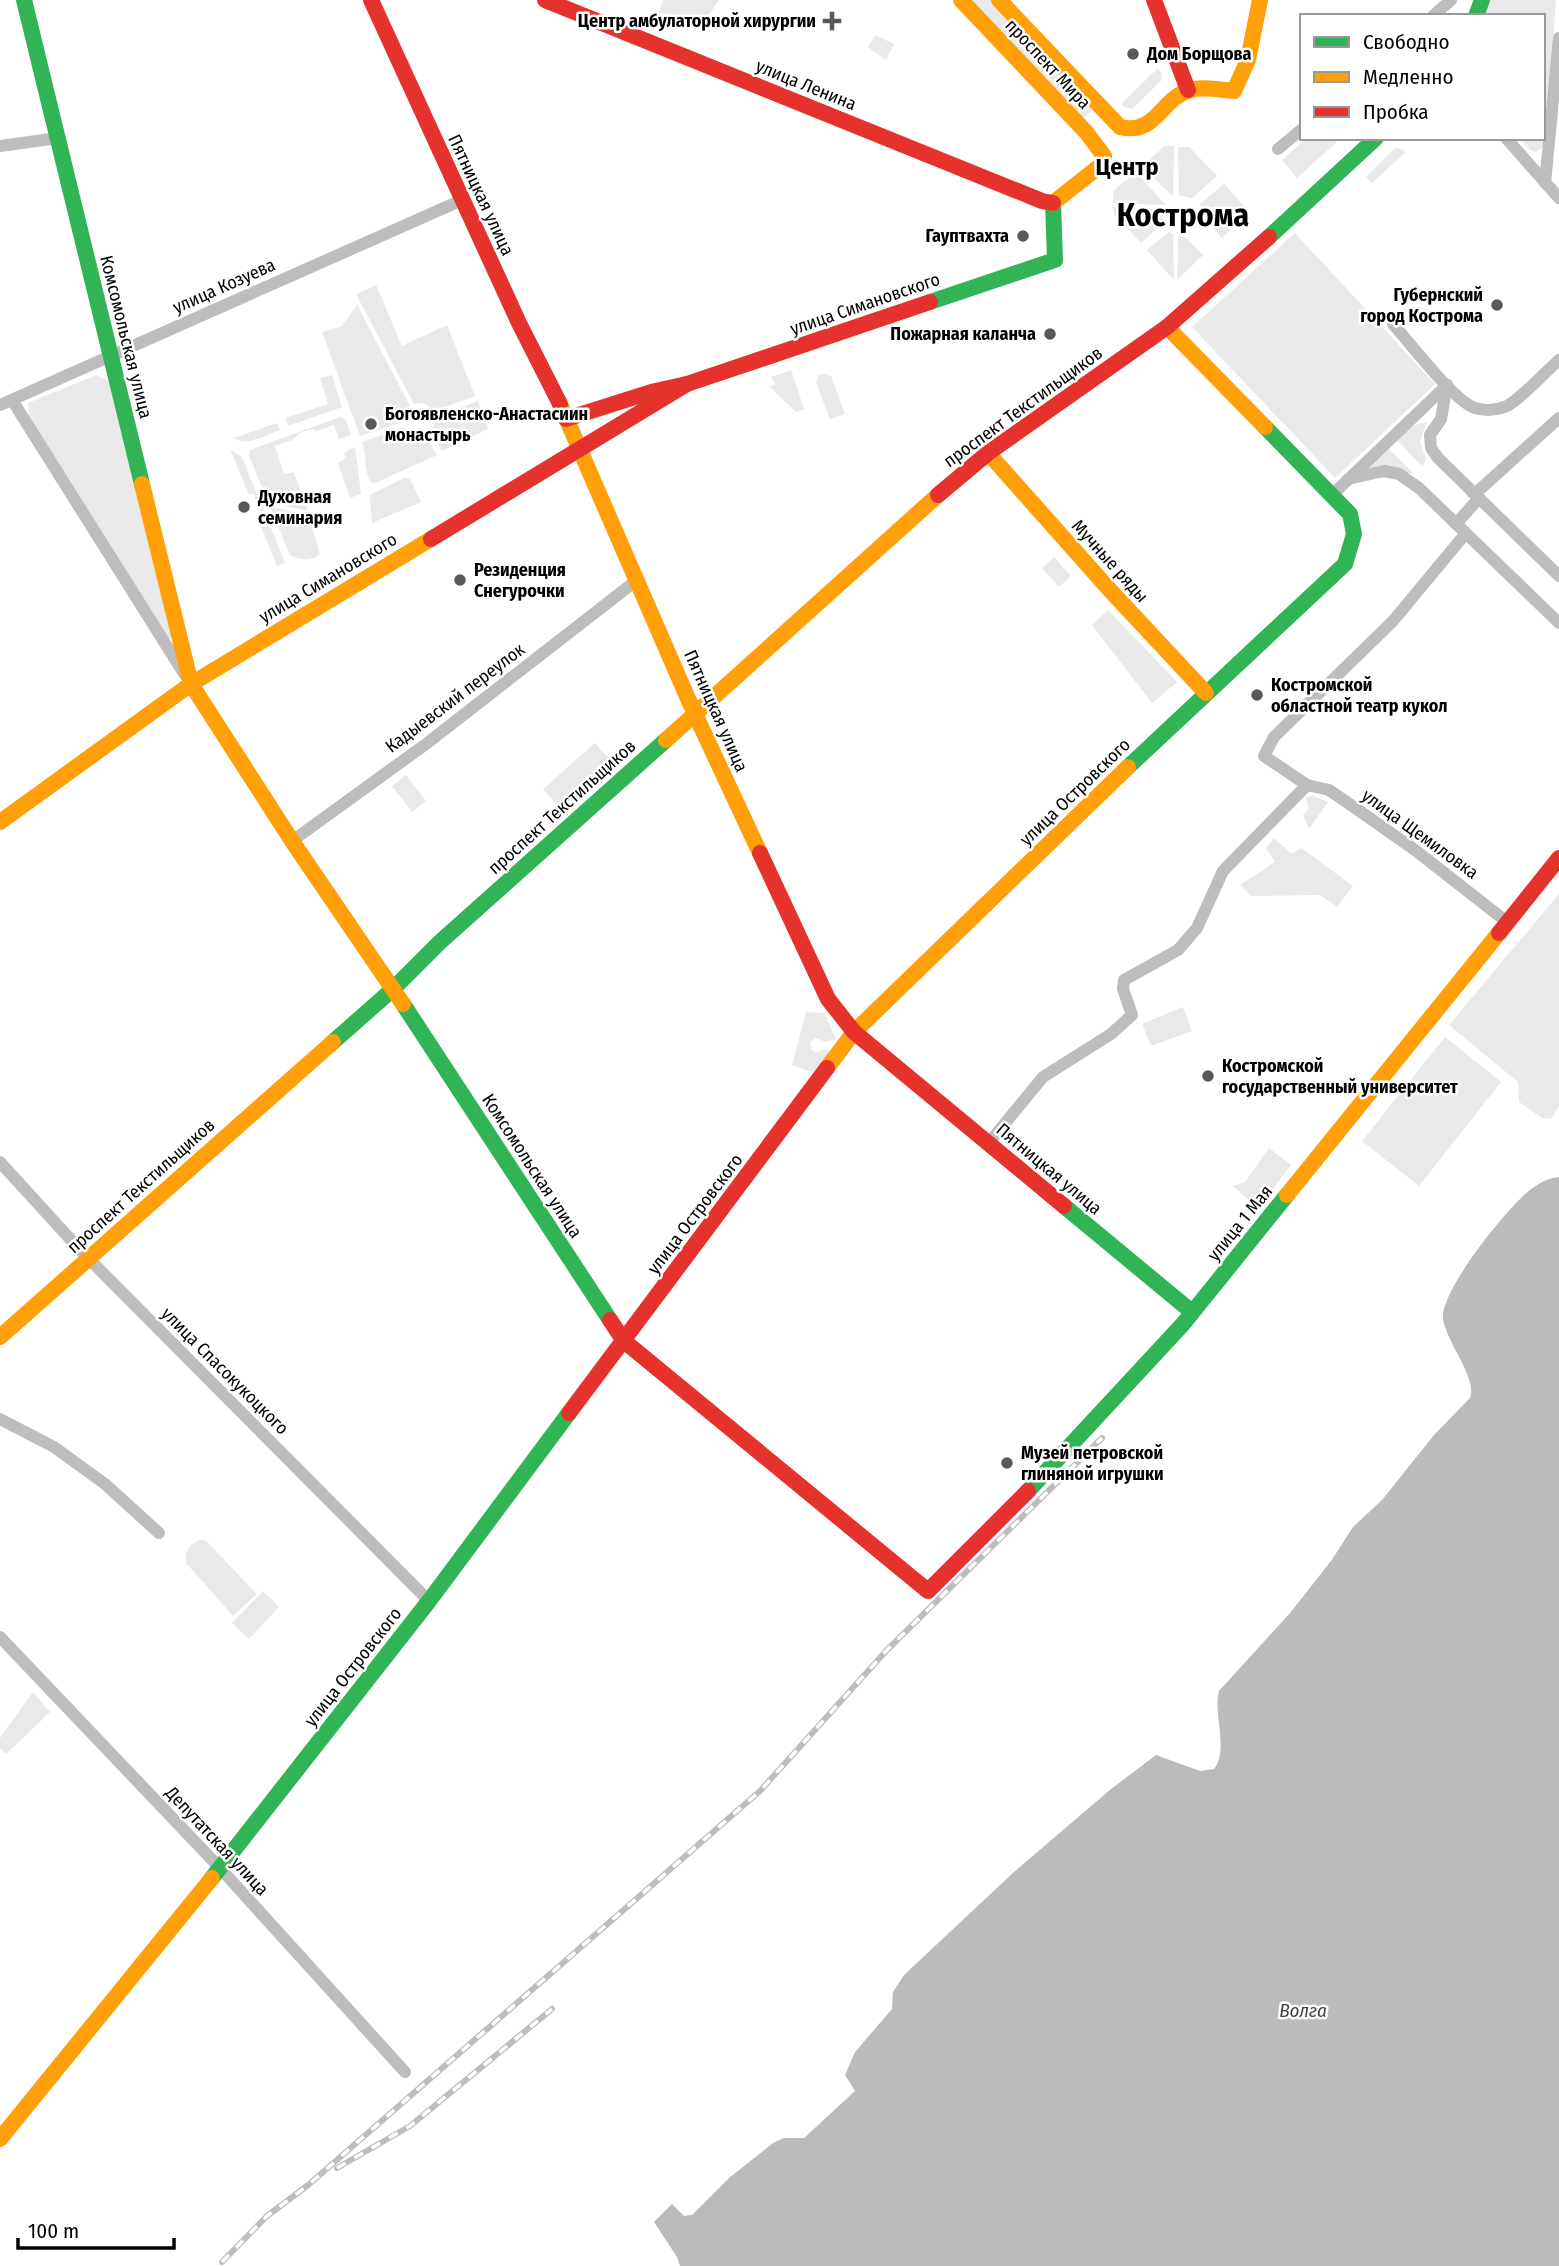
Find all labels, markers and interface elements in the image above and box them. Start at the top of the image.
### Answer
place label: Центр амбулаторной хирургии [578,10,816,32]
marker: Центр амбулаторной хирургии [822,11,842,31]
street label: проспект Мира [1001,14,1096,114]
legend [1300,14,1545,140]
text: Свободно [1363,29,1449,55]
place label: Дом Борщова [1146,43,1251,65]
marker: Дом Борщова [1125,46,1141,62]
street label: улица Ленина [753,55,860,115]
text: Медленно [1363,64,1453,90]
text: Пробка [1363,99,1429,125]
street label: Пятницкая улица [443,131,519,259]
district label: Центр [1095,153,1159,181]
district label: Кострома [1117,196,1249,234]
place label: Гауптвахта [926,225,1009,247]
marker: Гауптвахта [1015,228,1031,244]
street label: Комсомольская улица [95,253,157,421]
street label: улица Козуева [169,254,279,318]
street label: улица Симановского [787,268,943,340]
place label: Губернский город Кострома [1360,284,1483,327]
marker: Губернский город Кострома [1489,297,1505,313]
place label: Пожарная каланча [890,323,1036,345]
marker: Пожарная каланча [1042,326,1058,342]
street label: проспект Текстильщиков [939,342,1107,472]
place label: Богоявленско-Анастасиин монастырь [385,403,588,446]
marker: Богоявленско-Анастасиин монастырь [363,416,379,432]
place label: Духовная семинария [257,486,342,529]
marker: Духовная семинария [236,499,252,515]
street label: Мучные ряды [1067,515,1153,607]
street label: улица Симановского [255,528,401,628]
place label: Резиденция Снегурочки [474,559,566,602]
marker: Резиденция Снегурочки [452,572,468,588]
street label: Кадыевский переулок [381,638,529,758]
street label: Пятницкая улица [679,647,753,776]
place label: Костромской областной театр кукол [1271,674,1447,717]
marker: Костромской областной театр кукол [1249,687,1265,703]
street label: улица Островского [1015,734,1135,850]
street label: проспект Текстильщиков [484,735,640,879]
street label: улица Щемиловка [1357,784,1483,884]
place label: Костромской государственный университет [1222,1055,1458,1098]
marker: Костромской государственный университет [1200,1068,1216,1084]
street label: Комсомольская улица [477,1090,587,1242]
street label: проспект Текстильщиков [63,1114,219,1258]
street label: Пятницкая улица [992,1118,1106,1220]
street label: улица Островского [643,1149,747,1279]
street label: улица 1 Мая [1203,1181,1277,1265]
street label: улица Спасокукоцкого [157,1303,293,1439]
place label: Музей петровской глиняной игрушки [1021,1442,1164,1485]
marker: Музей петровской глиняной игрушки [999,1455,1015,1471]
street label: улица Островского [300,1603,406,1731]
street label: Депутатская улица [160,1781,273,1900]
water label: Волга [1279,1999,1327,2022]
scale bar [18,2206,173,2250]
text: 100 m [28,2218,79,2244]

